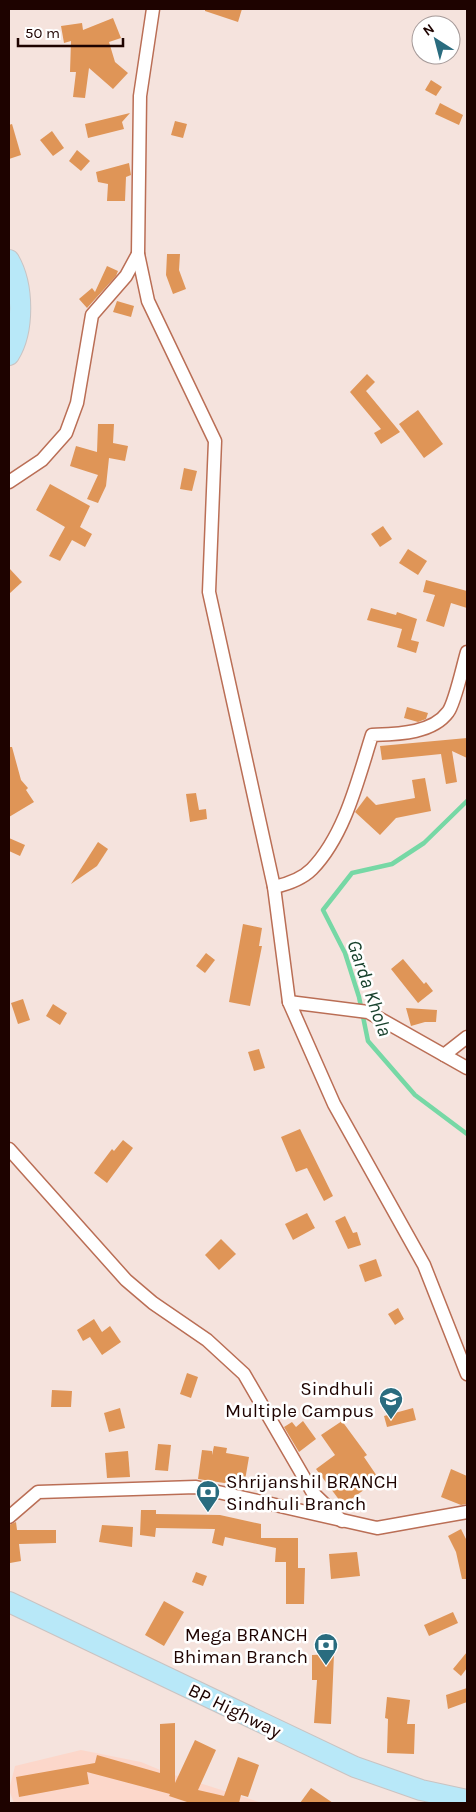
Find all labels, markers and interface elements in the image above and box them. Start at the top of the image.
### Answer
scale bar [18,15,122,47]
north arrow [411,15,461,65]
text: N [420,20,438,40]
text: 50 m [25,24,60,42]
water label: Garda Khola [342,937,397,1039]
place label: Sindhuli Multiple Campus [225,1378,374,1422]
school or university icon: Sindhuli Multiple Campus [378,1386,404,1420]
place label: Shrijanshil BRANCH Sindhuli Branch [226,1471,398,1515]
bank icon: Shrijanshil BRANCH Sindhuli Branch [195,1479,221,1513]
place label: Mega BRANCH Bhiman Branch [173,1624,308,1668]
bank icon: Mega BRANCH Bhiman Branch [313,1632,339,1666]
street label: BP Highway [185,1679,285,1743]

